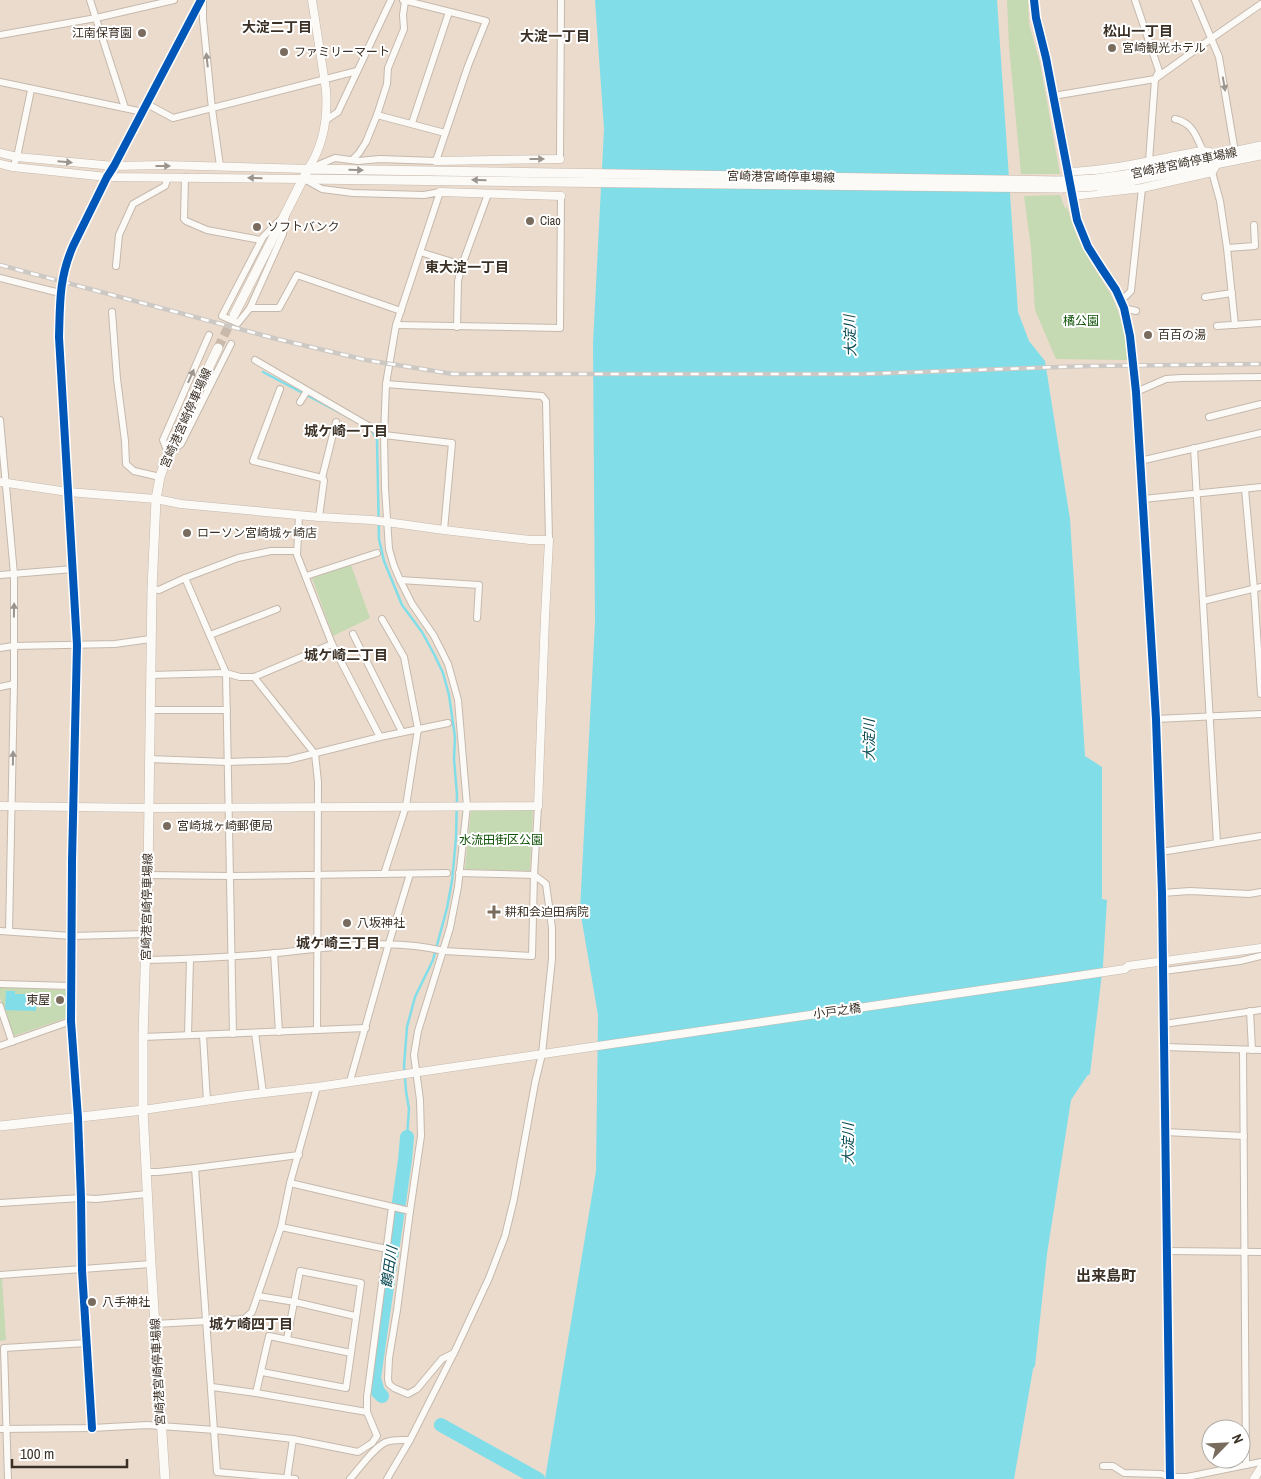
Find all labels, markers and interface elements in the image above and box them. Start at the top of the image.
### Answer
district label: 大淀二丁目 [242,18,312,36]
district label: 松山一丁目 [1103,22,1173,40]
place label: 江南保育園 [72,25,132,41]
marker: 江南保育園 [136,27,148,39]
district label: 大淀一丁目 [520,27,590,45]
place label: 宮崎観光ホテル [1122,40,1206,56]
marker: 宮崎観光ホテル [1106,42,1118,54]
place label: ファミリーマート [294,44,390,60]
marker: ファミリーマート [278,46,290,58]
one-way arrow [203,52,211,68]
one-way arrow [1220,77,1228,93]
street label: 宮崎港宮崎停車場線 [1130,144,1238,182]
one-way arrow [529,155,545,163]
one-way arrow [58,158,74,166]
one-way arrow [155,162,171,170]
one-way arrow [349,166,365,174]
street label: 宮崎港宮崎停車場線 [727,168,835,186]
one-way arrow [246,174,262,182]
one-way arrow [470,176,486,184]
place label: Ciao [540,213,561,229]
marker: Ciao [524,215,536,227]
place label: ソフトバンク [267,219,340,235]
marker: ソフトバンク [251,221,263,233]
district label: 東大淀一丁目 [425,258,509,276]
water label: 大淀川 [840,313,860,357]
park label: 橘公園 [1063,313,1099,329]
place label: 百百の湯 [1158,327,1206,343]
marker: 百百の湯 [1142,329,1154,341]
street label: 宮崎港宮崎停車場線 [157,365,215,471]
one-way arrow [188,369,196,383]
district label: 城ケ崎一丁目 [304,422,388,440]
place label: ローソン宮崎城ヶ崎店 [197,525,317,541]
marker: ローソン宮崎城ヶ崎店 [181,527,193,539]
one-way arrow [10,602,18,618]
district label: 城ケ崎二丁目 [304,646,388,664]
water label: 大淀川 [860,717,878,761]
one-way arrow [9,750,17,766]
place label: 宮崎城ヶ崎郵便局 [177,818,273,834]
marker: 宮崎城ヶ崎郵便局 [161,820,173,832]
park label: 水流田街区公園 [459,832,543,848]
street label: 宮崎港宮崎停車場線 [138,853,156,961]
place label: 耕和会迫田病院 [505,904,589,920]
marker: 耕和会迫田病院 [487,905,501,919]
place label: 八坂神社 [357,915,405,931]
marker: 八坂神社 [341,917,353,929]
district label: 城ケ崎三丁目 [296,934,380,952]
place label: 東屋 [26,992,50,1008]
marker: 東屋 [54,994,66,1006]
street label: 小戸之橋 [812,1000,862,1022]
water label: 大淀川 [839,1121,857,1165]
water label: 鶴田川 [377,1243,401,1289]
district label: 出来島町 [1076,1265,1136,1286]
place label: 八手神社 [102,1294,150,1310]
marker: 八手神社 [86,1296,98,1308]
district label: 城ケ崎四丁目 [209,1315,293,1333]
street label: 宮崎港宮崎停車場線 [147,1318,169,1426]
north arrow [1201,1419,1251,1469]
text: N [1228,1431,1248,1446]
scale bar [12,1436,128,1468]
text: 100 m [20,1443,54,1464]

